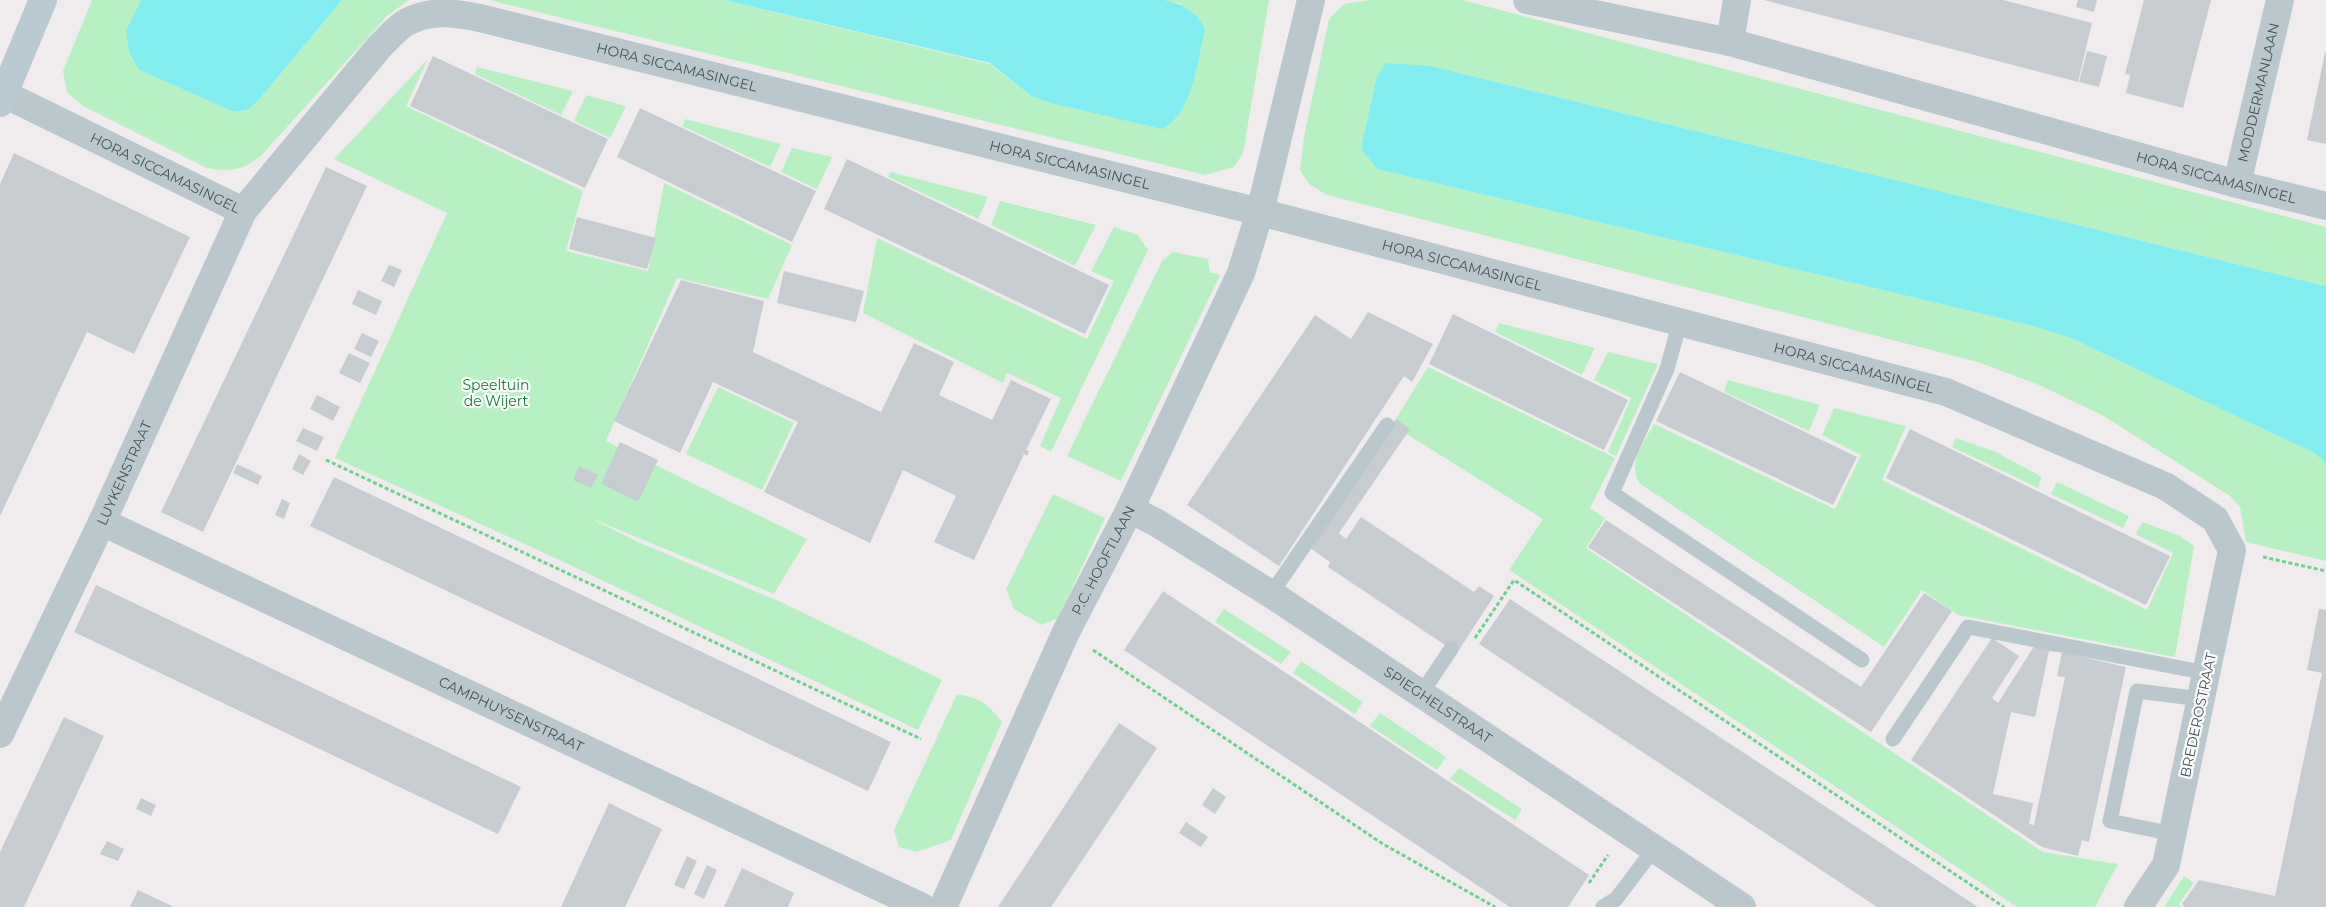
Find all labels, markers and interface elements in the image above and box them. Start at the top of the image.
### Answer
street label: MODDERMANLAAN [2233,21,2283,164]
street label: HORA SICCAMASINGEL [595,38,760,96]
street label: HORA SICCAMASINGEL [87,129,244,218]
street label: HORA SICCAMASINGEL [988,136,1153,194]
street label: HORA SICCAMASINGEL [2134,147,2299,207]
street label: HORA SICCAMASINGEL [1380,235,1545,295]
street label: HORA SICCAMASINGEL [1772,338,1937,398]
park label: Speeltuin de Wijert [463,376,529,410]
street label: LUYKENSTRAAT [93,418,156,528]
street label: P.C. HOOFTLAAN [1067,503,1139,618]
street label: BREDEROSTRAAT [2176,651,2220,779]
street label: SPIEGHELSTRAAT [1380,662,1495,747]
street label: CAMPHUYSENSTRAAT [436,672,586,756]

